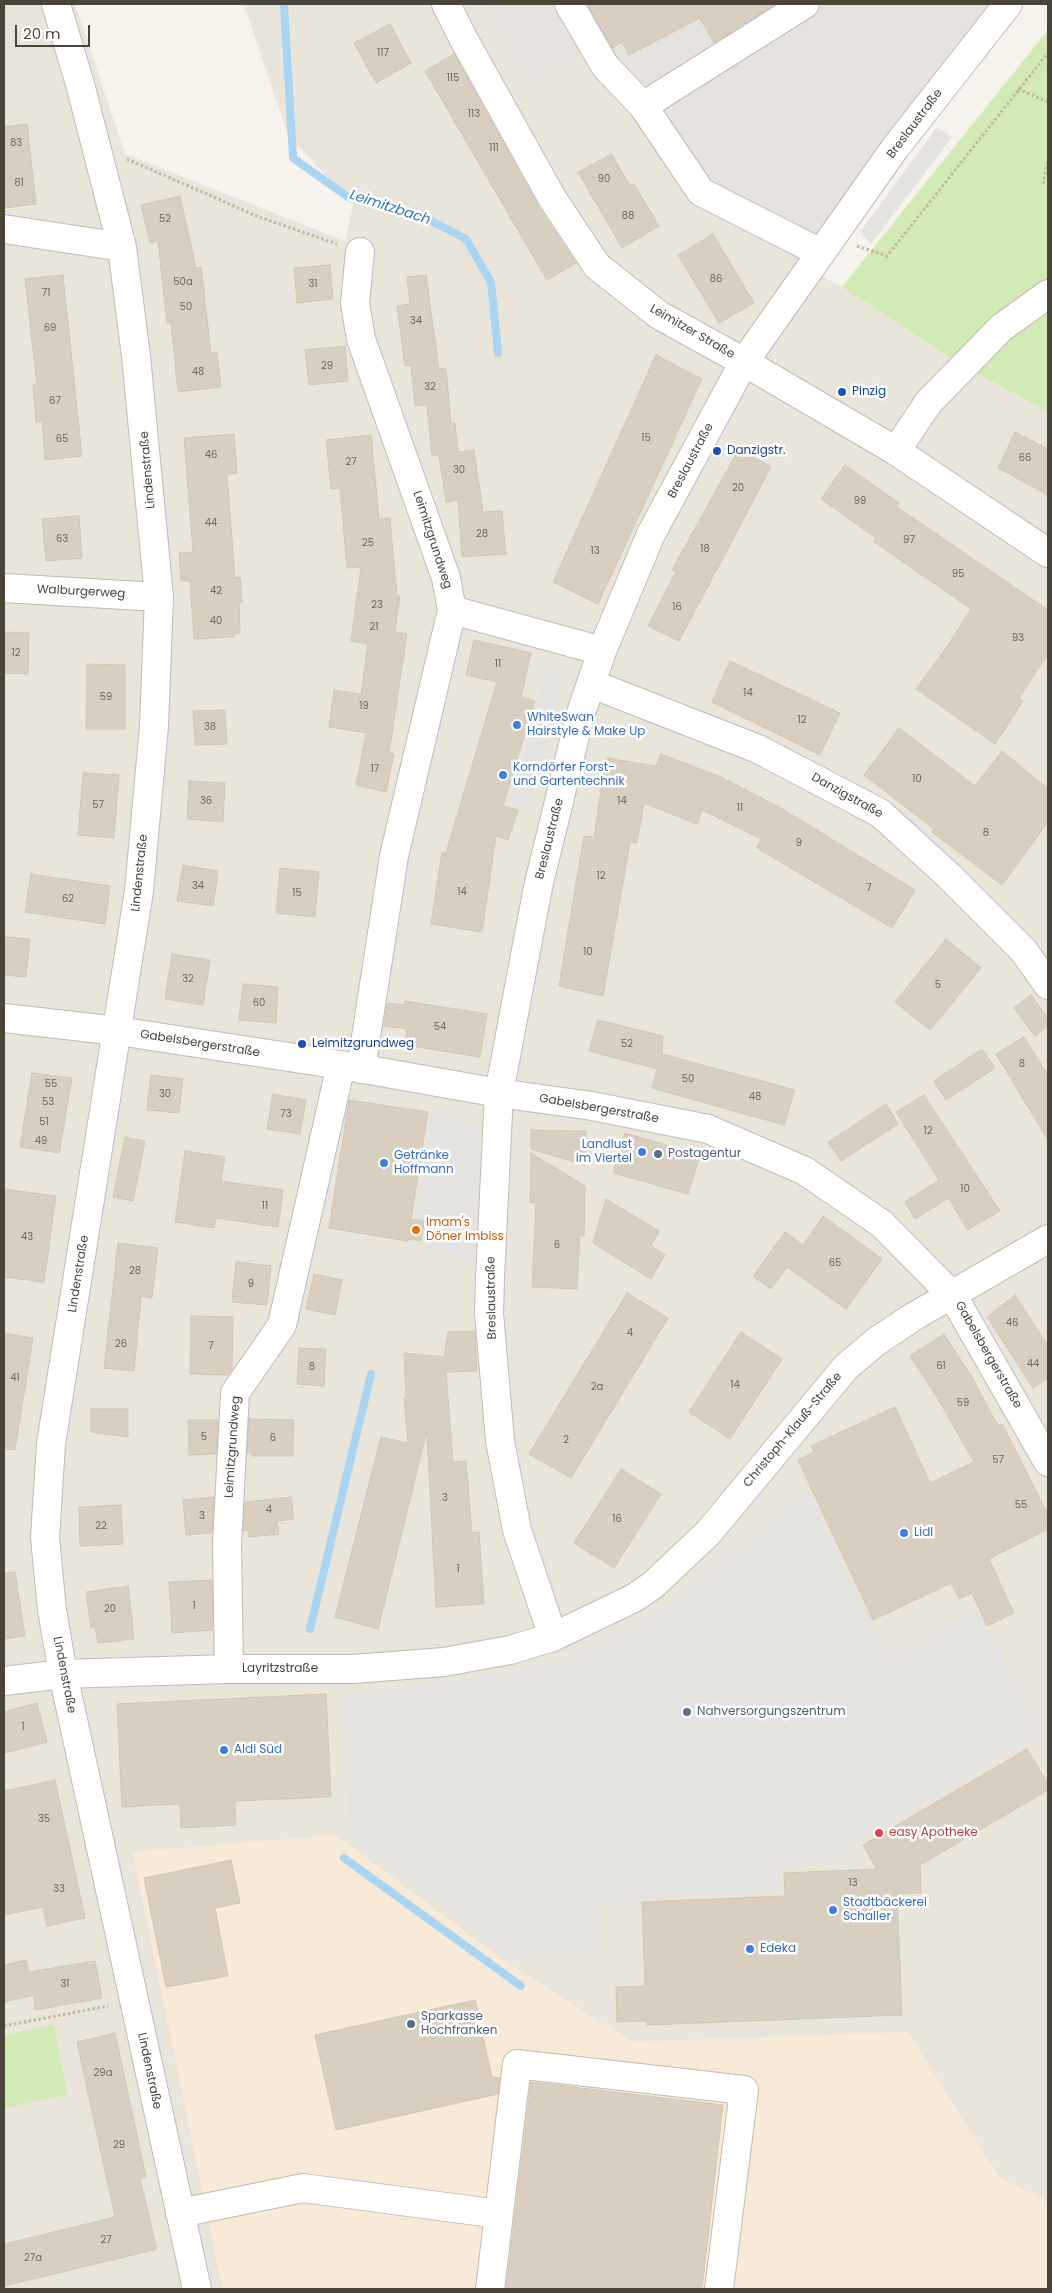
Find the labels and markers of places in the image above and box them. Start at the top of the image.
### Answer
place label: Pinzig [852,385,886,399]
marker: Pinzig [836,386,848,398]
place label: Danzigstr. [727,444,785,458]
marker: Danzigstr. [711,445,723,457]
place label: WhiteSwan Hairstyle & Make Up [527,711,645,739]
marker: WhiteSwan Hairstyle & Make Up [511,719,523,731]
place label: Korndörfer Forst- und Gartentechnik [513,761,625,789]
marker: Korndörfer Forst- und Gartentechnik [497,769,509,781]
place label: Leimitzgrundweg [312,1037,414,1051]
marker: Leimitzgrundweg [296,1038,308,1050]
place label: Landlust im Viertel [576,1138,632,1166]
marker: Landlust im Viertel [636,1146,648,1158]
place label: Postagentur [668,1147,741,1161]
marker: Postagentur [652,1148,664,1160]
place label: Getränke Hoffmann [394,1149,454,1177]
marker: Getränke Hoffmann [378,1157,390,1169]
place label: Imam's Döner Imbiss [426,1216,504,1244]
marker: Imam's Döner Imbiss [410,1224,422,1236]
place label: Lidl [914,1526,933,1540]
marker: Lidl [898,1527,910,1539]
place label: Nahversorgungszentrum [697,1705,846,1719]
marker: Nahversorgungszentrum [681,1706,693,1718]
place label: Aldi Süd [234,1743,282,1757]
marker: Aldi Süd [218,1744,230,1756]
place label: easy Apotheke [889,1826,978,1840]
marker: easy Apotheke [873,1827,885,1839]
place label: Stadtbäckerei Schaller [843,1896,927,1924]
marker: Stadtbäckerei Schaller [827,1904,839,1916]
place label: Edeka [760,1942,796,1956]
marker: Edeka [744,1943,756,1955]
place label: Sparkasse Hochfranken [421,2010,497,2038]
marker: Sparkasse Hochfranken [405,2018,417,2030]

